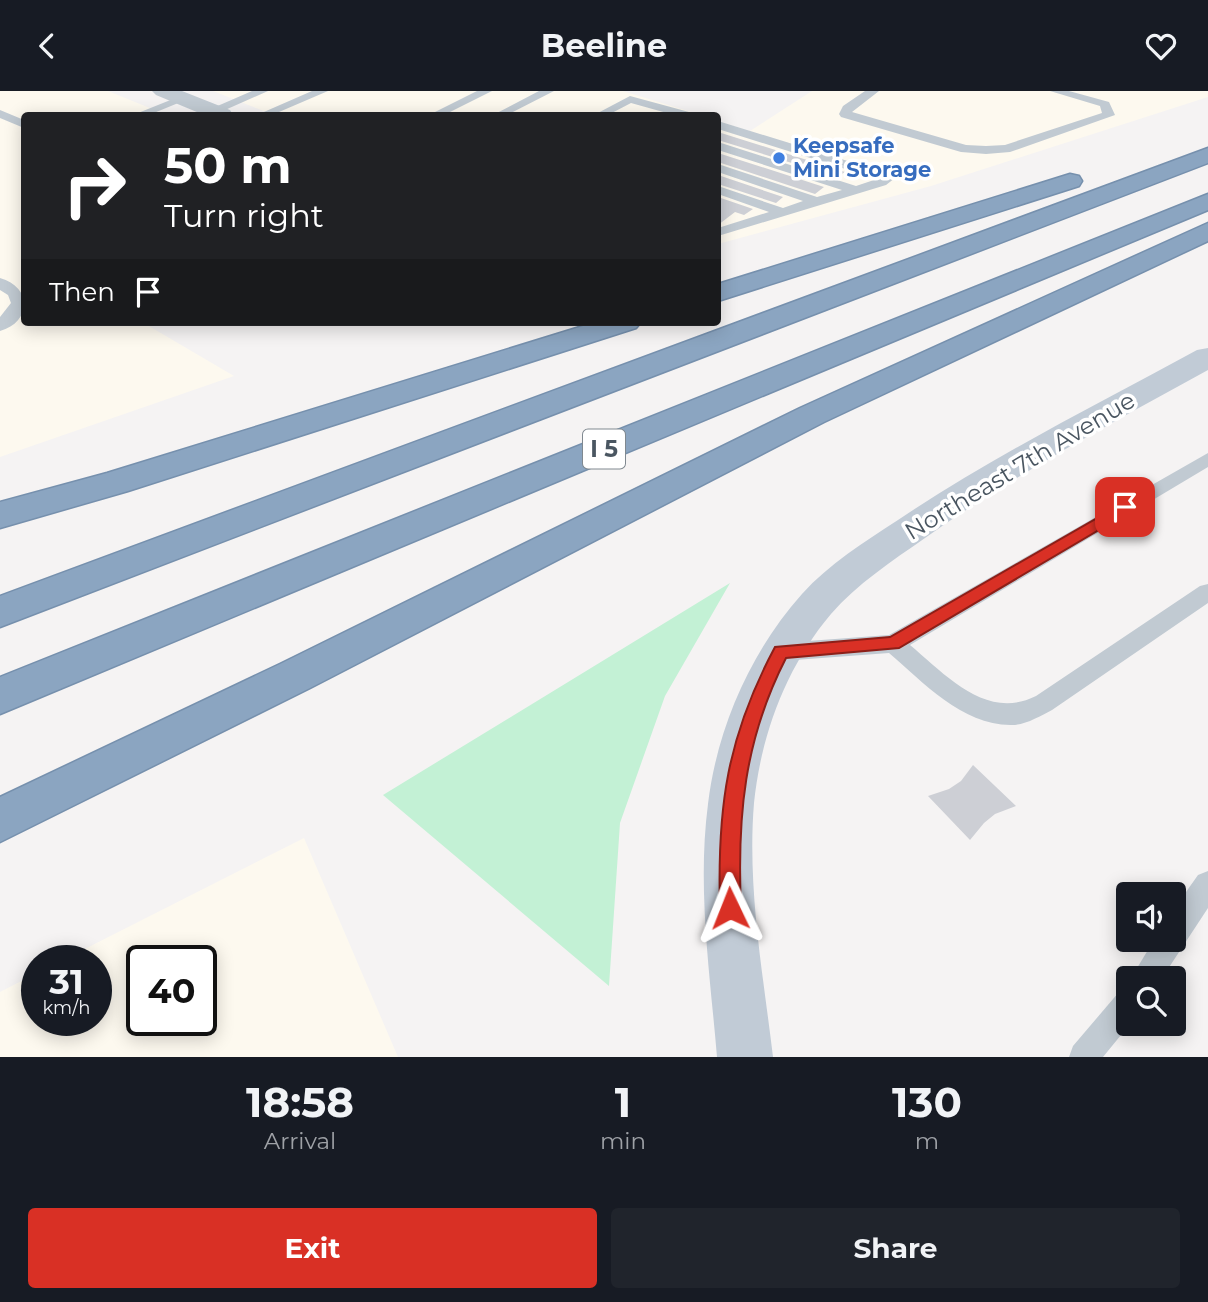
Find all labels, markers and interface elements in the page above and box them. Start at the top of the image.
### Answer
text: Beeline [541,26,667,65]
icon: back [28,27,66,65]
icon: heart [1142,27,1180,65]
place label: Keepsafe Mini Storage [793,133,931,182]
text: 50 m [164,136,292,195]
icon: right [49,140,140,231]
marker: Keepsafe Mini Storage [771,150,787,166]
text: Turn right [164,196,324,235]
icon: arrive [129,273,167,311]
text: Then [49,276,115,308]
street label: Northeast 7th Avenue [899,385,1140,546]
road number: I 5 [583,429,625,469]
pin [1095,477,1155,537]
icon: arrive [1106,488,1144,526]
position arrow [693,871,767,945]
map controls [1116,882,1186,1036]
button: sound [1116,882,1186,952]
speed limit sign: 40 [126,945,217,1036]
text: 31 [49,960,84,1003]
button: search [1116,966,1186,1036]
text: km/h [42,997,91,1019]
text: 18:58 [246,1076,354,1128]
text: 1 [615,1076,631,1128]
text: 130 [892,1076,962,1128]
text: Arrival [264,1127,336,1155]
text: min [600,1127,646,1155]
text: m [915,1127,939,1155]
button: Exit [28,1208,597,1288]
button: Share [611,1208,1180,1288]

